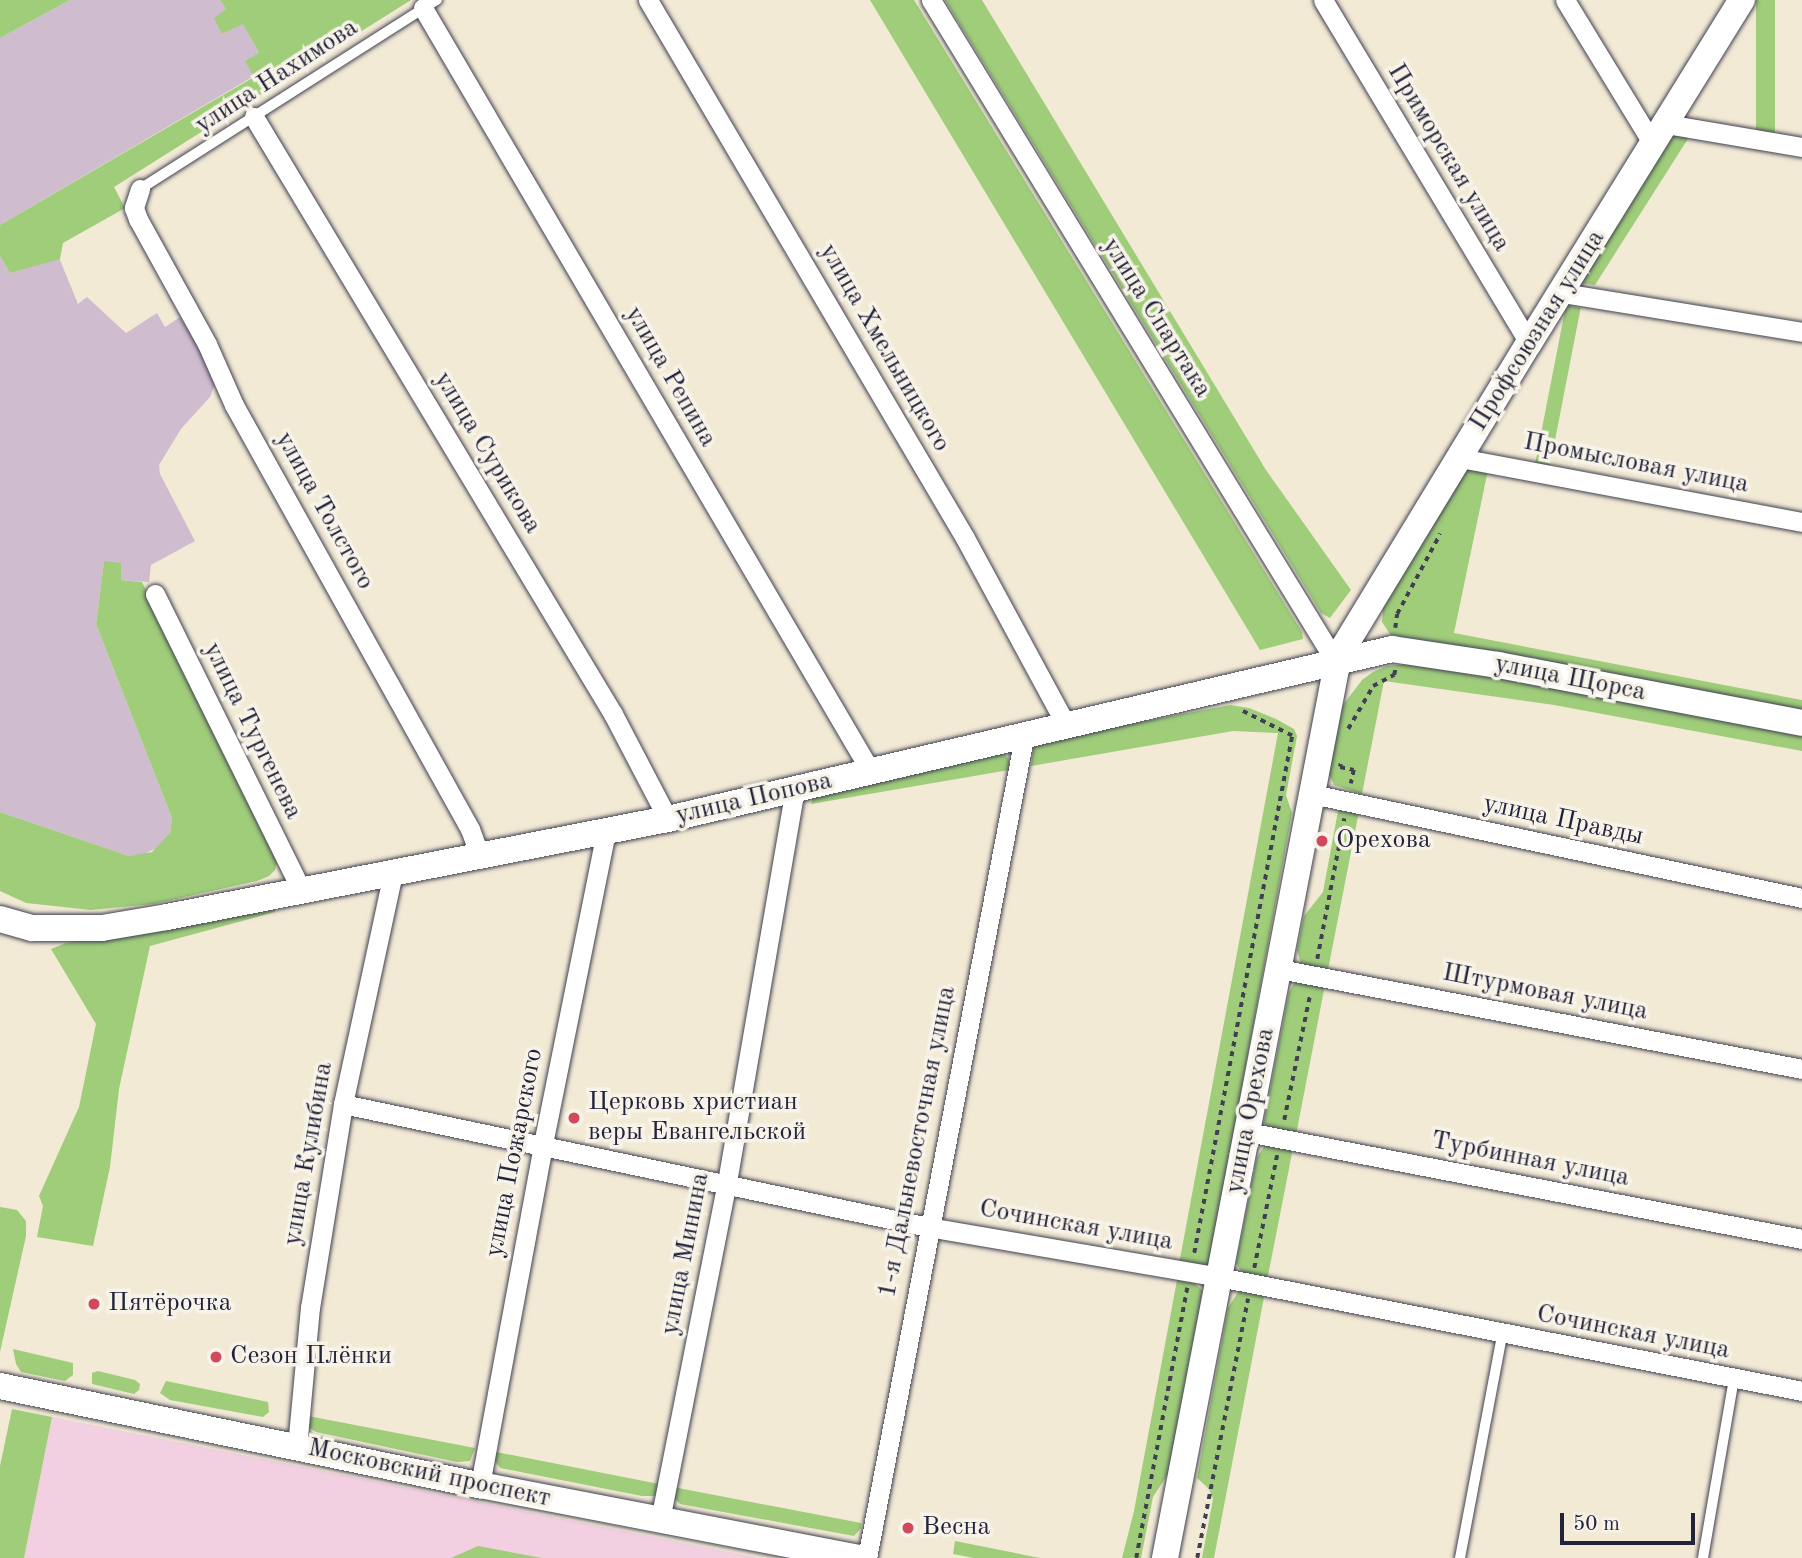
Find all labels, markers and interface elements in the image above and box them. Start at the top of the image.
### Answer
street label: улица Нахимова [190,13,364,141]
street label: Приморская улица [1380,58,1516,258]
street label: Профсоюзная улица [1463,225,1613,437]
street label: улица Спартака [1094,232,1218,404]
street label: улица Хмельницкого [812,238,956,458]
street label: улица Репина [617,301,723,453]
street label: улица Сурикова [426,366,548,540]
street label: улица Толстого [268,426,380,596]
street label: Промысловая улица [1521,427,1751,501]
street label: улица Тургенева [196,637,308,825]
street label: улица Щорса [1492,649,1648,709]
street label: улица Попова [673,766,835,832]
street label: улица Правды [1480,789,1646,853]
place label: Орехова [1336,825,1431,857]
marker: Орехова [1314,833,1330,849]
street label: Штурмовая улица [1440,958,1650,1028]
street label: 1-я Дальневосточная улица [872,983,964,1301]
street label: улица Орехова [1220,1025,1282,1197]
street label: улица Пожарского [479,1046,551,1260]
street label: улица Кулибина [277,1060,341,1248]
place label: Церковь христиан веры Евангельской [588,1087,806,1148]
marker: Церковь христиан веры Евангельской [566,1110,582,1126]
street label: Турбинная улица [1428,1125,1632,1195]
street label: улица Минина [655,1170,717,1338]
street label: Сочинская улица [977,1194,1175,1258]
place label: Пятёрочка [108,1288,231,1320]
marker: Пятёрочка [86,1296,102,1312]
street label: Сочинская улица [1534,1299,1732,1367]
place label: Сезон Плёнки [230,1341,392,1373]
marker: Сезон Плёнки [208,1349,224,1365]
street label: Московский проспект [305,1433,553,1515]
scale bar [1564,1498,1699,1542]
place label: Весна [922,1512,990,1544]
text: 50 m [1573,1514,1620,1535]
marker: Весна [900,1520,916,1536]

